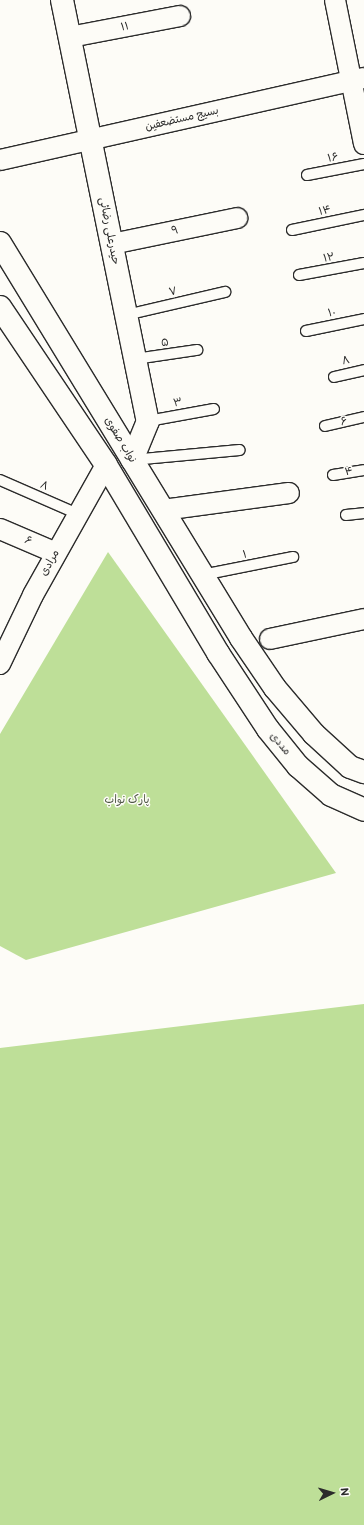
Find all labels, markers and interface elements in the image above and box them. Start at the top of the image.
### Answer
street label: ۱۱ [120,20,130,34]
street label: بسیج مستضعفین [144,104,220,134]
street label: ۱۶ [327,151,339,165]
street label: حیدرعلی رضائی [96,196,122,266]
street label: ۱۴ [318,203,332,219]
street label: ۹ [170,224,180,238]
street label: ۱۲ [322,250,336,266]
street label: ۷ [168,285,178,299]
street label: ۱۰ [327,306,337,320]
street label: ۵ [160,336,170,350]
street label: ۸ [341,354,351,368]
street label: ۳ [172,396,184,410]
street label: نواب صفوی [101,415,139,465]
street label: ۶ [339,415,349,429]
street label: ۴ [344,465,354,479]
street label: ۸ [38,478,50,494]
street label: ۶ [22,534,34,548]
street label: مرادی [38,548,62,578]
street label: ۱ [242,548,248,562]
street label: مددی [267,730,293,758]
park label: پارک نواب [105,793,149,807]
north arrow [312,1473,352,1513]
text: N [338,1487,351,1497]

